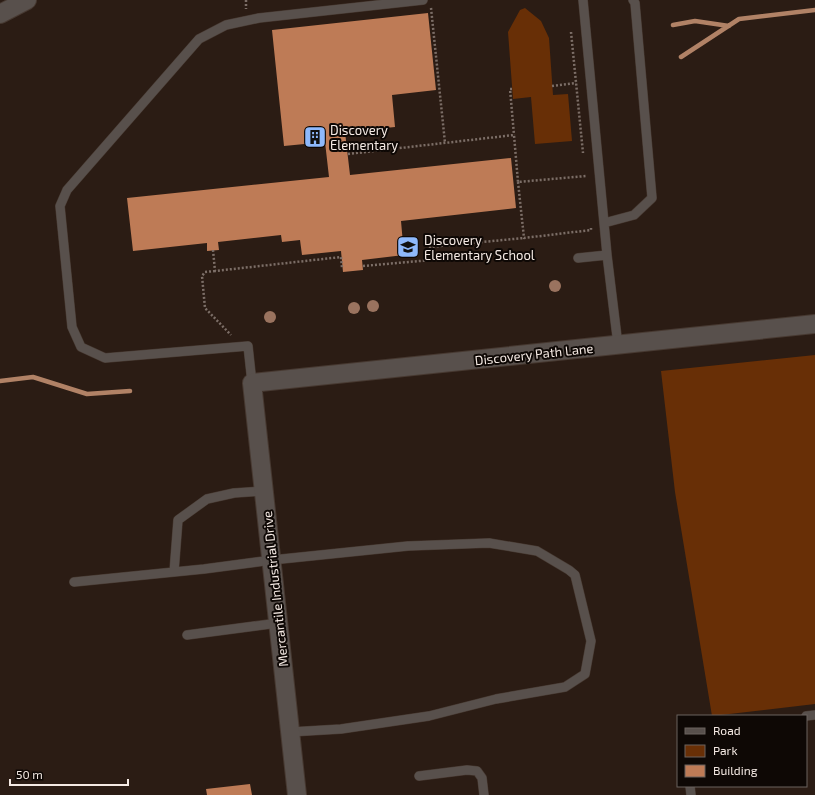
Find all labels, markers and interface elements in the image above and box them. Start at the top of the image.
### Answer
place label: Discovery Elementary [330,122,398,153]
building icon: Discovery Elementary [302,124,328,150]
place label: Discovery Elementary School [424,232,535,263]
school or university icon: Discovery Elementary School [395,234,421,260]
street label: Discovery Path Lane [474,340,594,368]
street label: Mercantile Industrial Drive [259,510,291,668]
legend [677,715,807,787]
text: Road [713,723,741,737]
text: Park [713,743,738,757]
scale bar [10,761,128,787]
text: Building [713,763,758,777]
text: 50 m [16,767,43,781]

